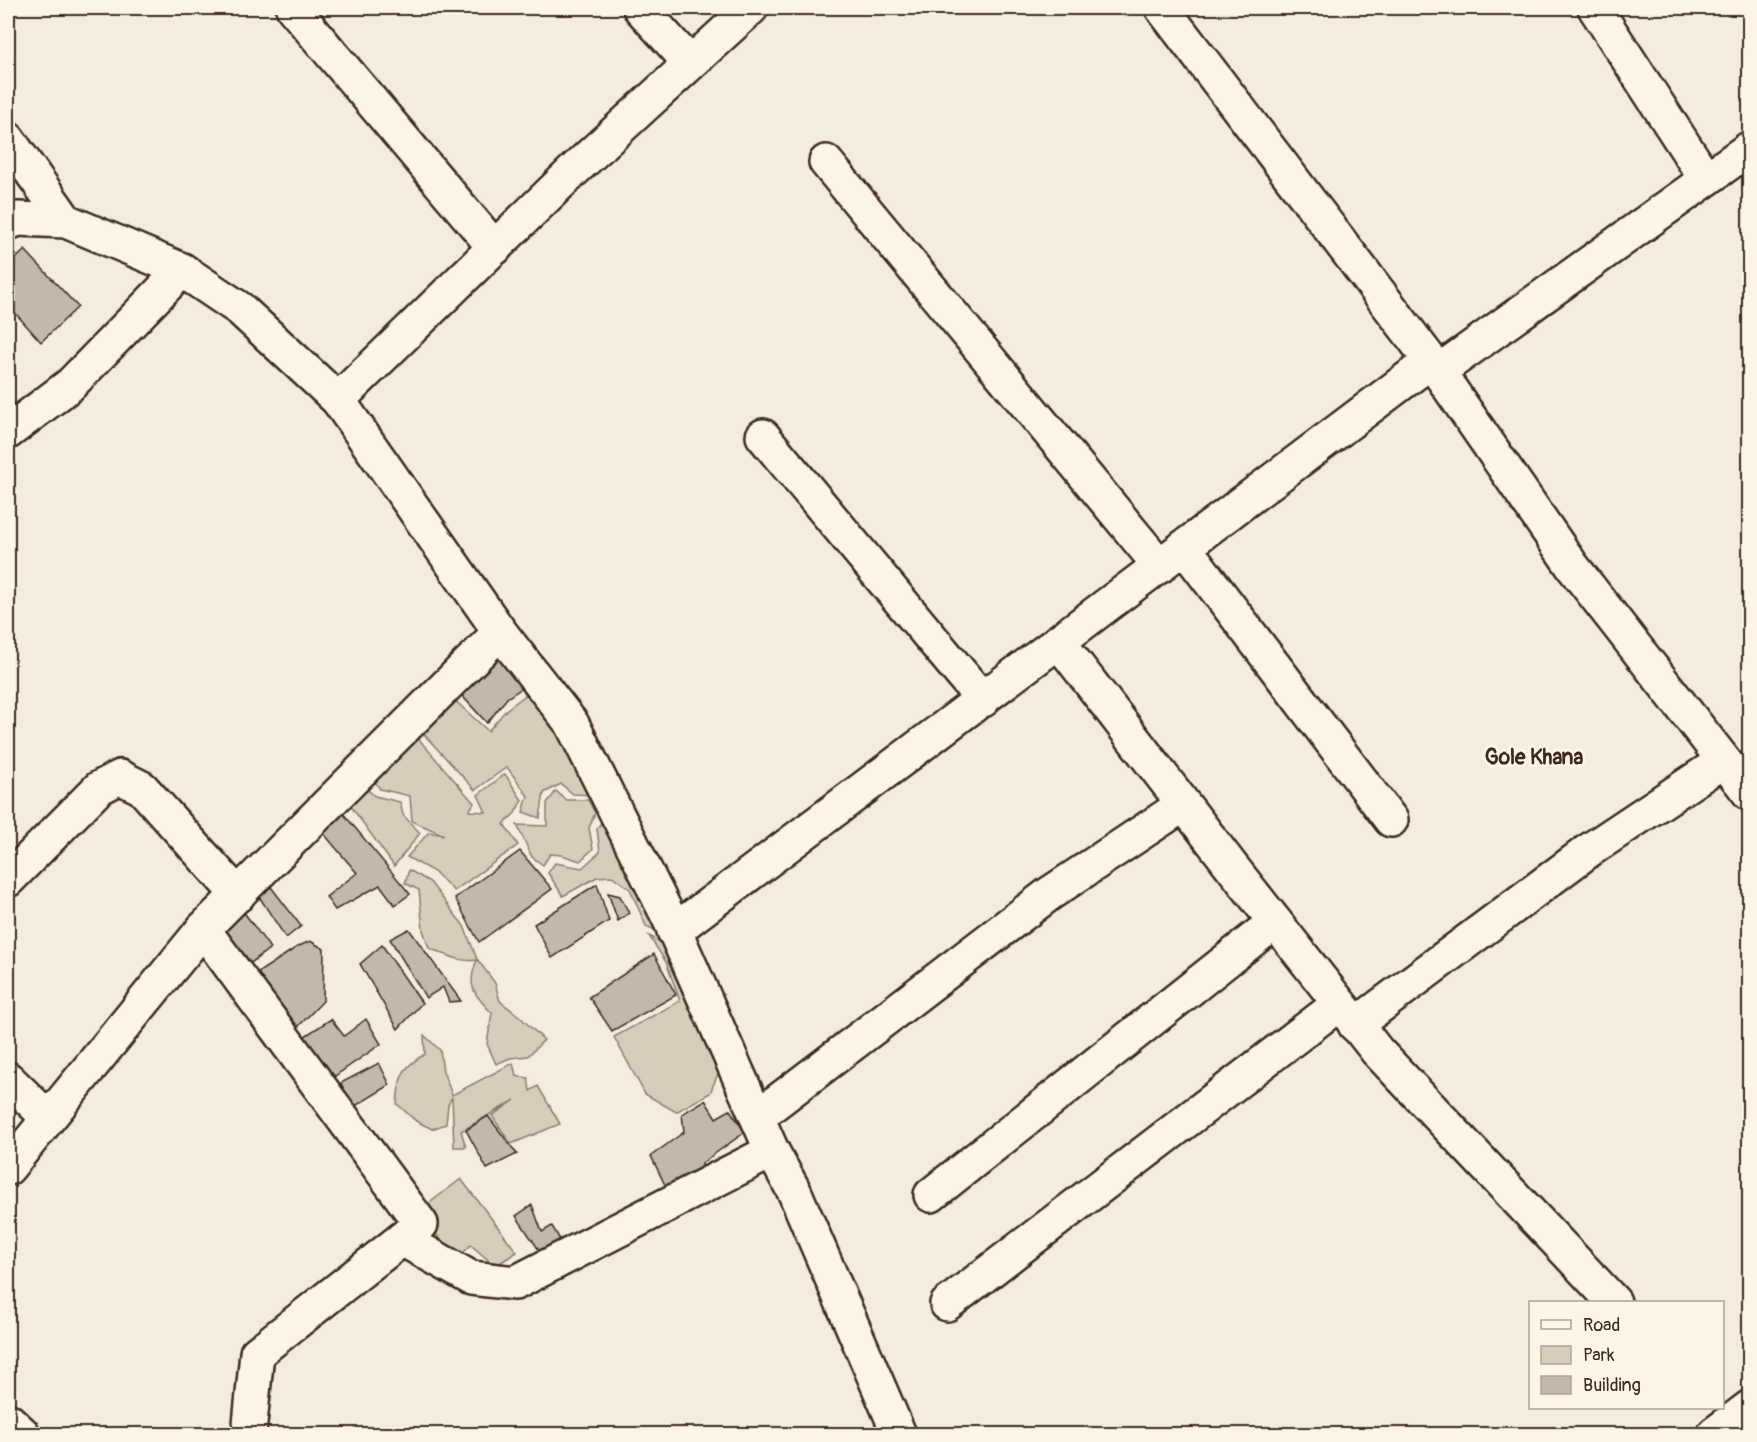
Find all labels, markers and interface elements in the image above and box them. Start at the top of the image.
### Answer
district label: Gole Khana [1485,744,1583,771]
legend [1529,1301,1724,1409]
text: Road [1583,1314,1620,1337]
text: Park [1583,1344,1615,1367]
text: Building [1583,1374,1641,1397]

